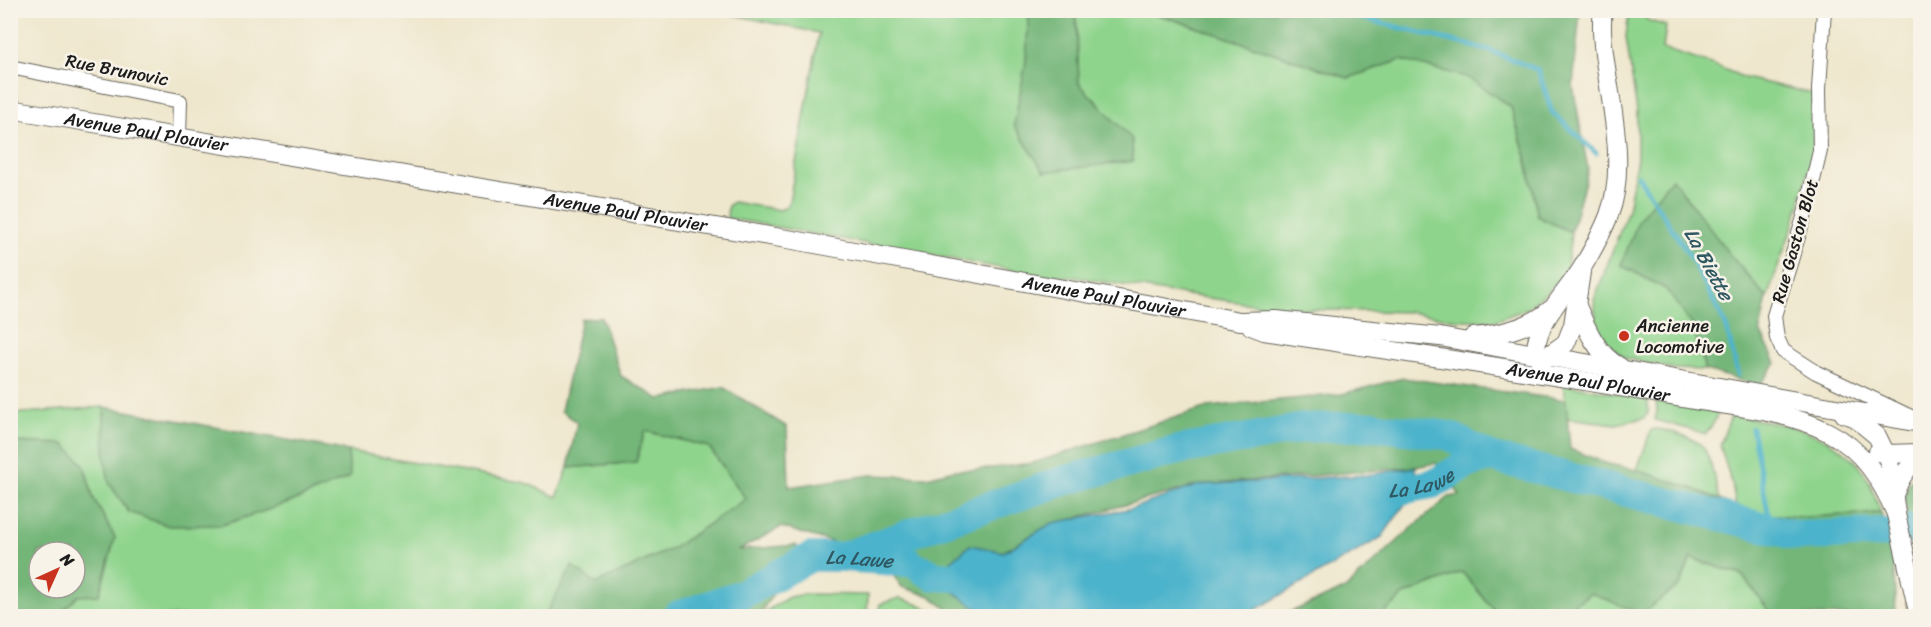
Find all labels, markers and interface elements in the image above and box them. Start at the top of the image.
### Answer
street label: Rue Brunovic [63,44,171,96]
street label: Avenue Paul Plouvier [61,102,232,161]
street label: Rue Gaston Blot [1762,175,1828,307]
street label: Avenue Paul Plouvier [540,182,711,242]
water label: La Biette [1674,221,1744,309]
street label: Avenue Paul Plouvier [1019,266,1190,327]
place label: Ancienne Locomotive [1635,310,1724,363]
marker: Ancienne Locomotive [1617,329,1631,343]
street label: Avenue Paul Plouvier [1503,352,1674,412]
water label: La Lawe [1388,457,1464,508]
north arrow [27,540,87,600]
water label: La Lawe [825,540,896,579]
text: N [52,545,82,575]

